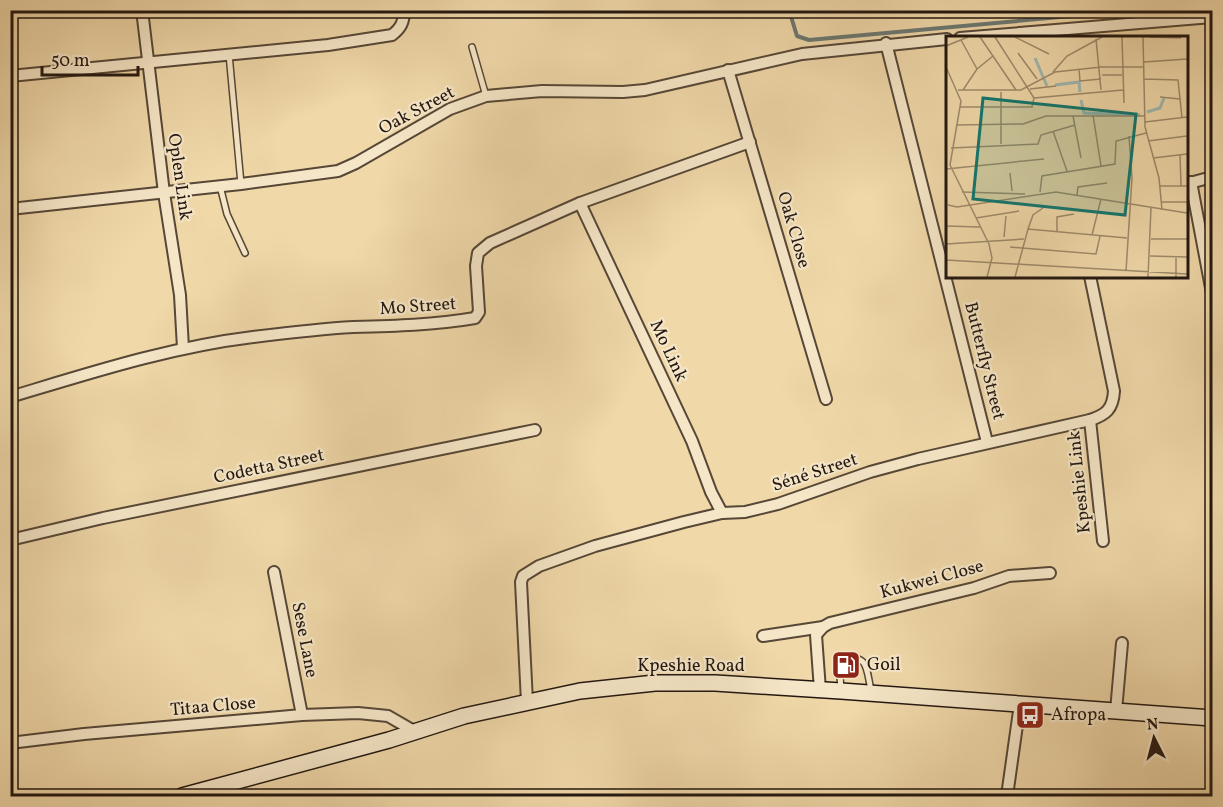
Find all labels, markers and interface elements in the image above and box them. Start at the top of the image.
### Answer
inset map [946,36,1187,278]
scale bar [42,39,138,77]
text: 50 m [51,49,90,74]
street label: Oak Street [375,81,459,141]
street label: Oplen Link [161,132,198,222]
street label: Oak Close [770,189,816,271]
street label: Mo Street [379,292,457,322]
street label: Butterfly Street [957,299,1011,423]
street label: Mo Link [643,316,693,386]
street label: Kpeshie Link [1062,429,1098,535]
street label: Codetta Street [212,443,326,491]
street label: Séné Street [769,447,861,499]
street label: Kukwei Close [877,554,987,606]
street label: Sese Lane [284,600,324,680]
fuel station icon: Goil [830,649,862,681]
place label: Goil [867,653,901,678]
street label: Kpeshie Road [637,654,745,679]
street label: Titaa Close [169,691,257,723]
bus stop icon: Afropa [1014,699,1046,731]
place label: Afropa [1051,703,1106,728]
north arrow [1124,708,1184,768]
text: N [1146,713,1160,737]

